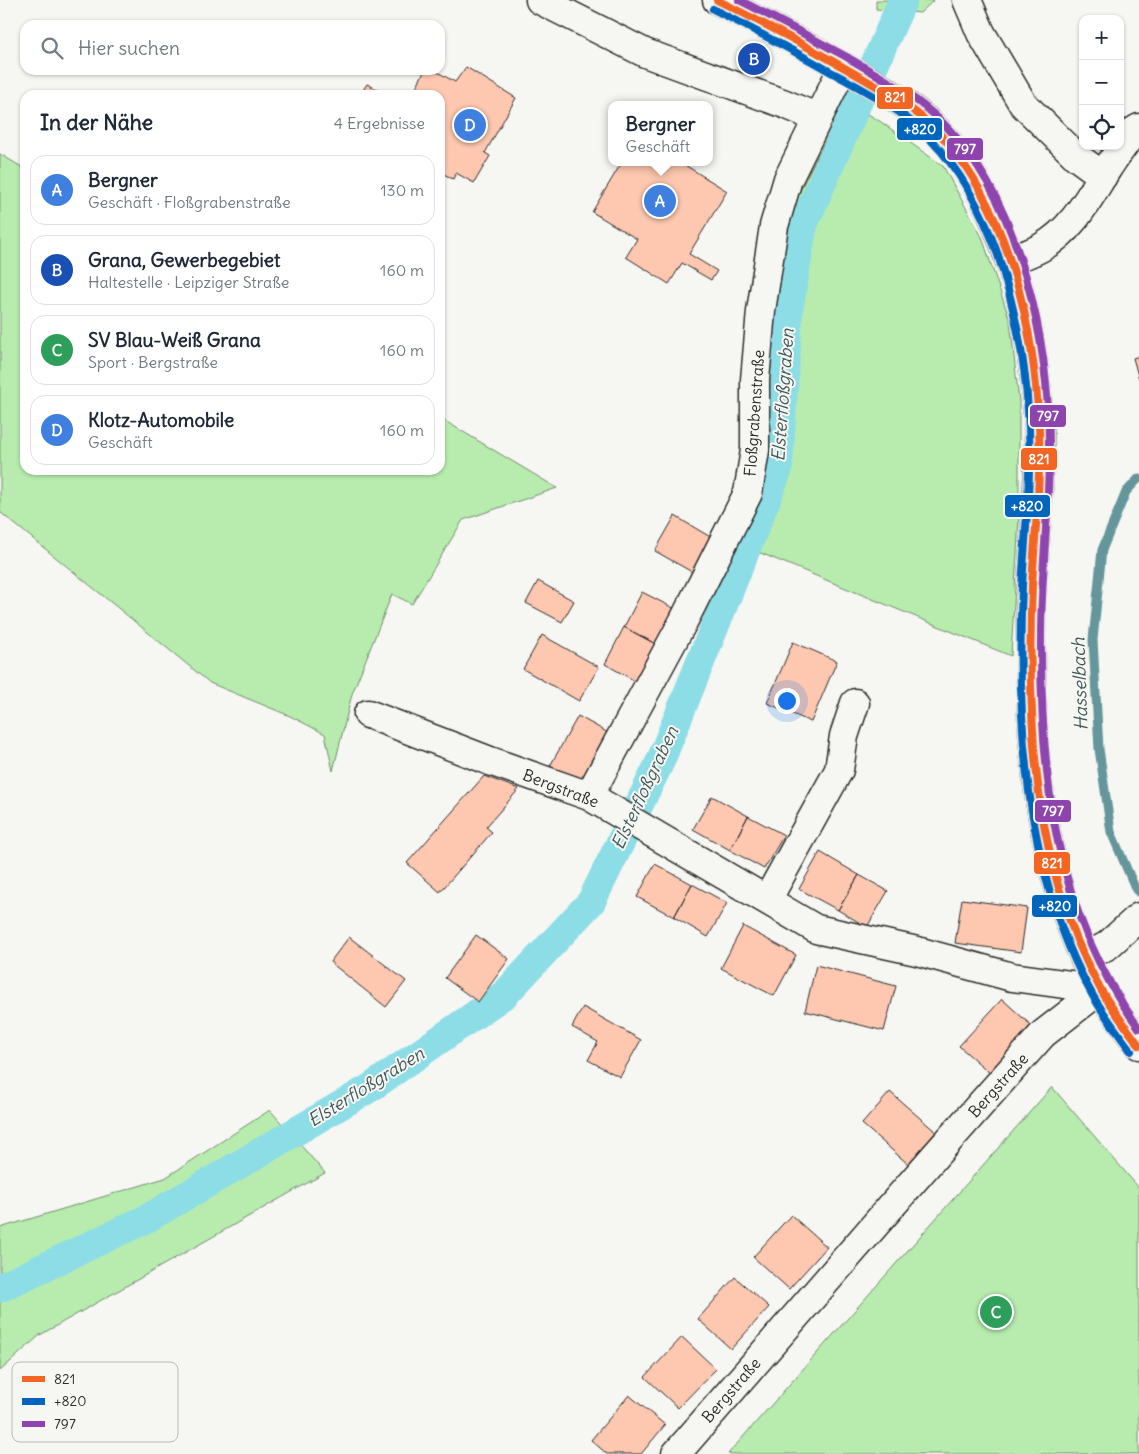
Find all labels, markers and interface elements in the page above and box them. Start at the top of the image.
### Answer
map controls [1079,15,1124,150]
button: + [1079,15,1124,60]
search box [20,20,445,75]
icon: search [38,34,66,62]
text: Hier suchen [78,36,180,60]
pin: B [738,40,770,78]
button: − [1079,60,1124,105]
line badge: 821 [876,86,914,110]
text: 821 [884,88,906,106]
popup [608,101,713,166]
button: locate [1079,105,1124,150]
pin: D [454,106,486,144]
text: In der Nähe [40,109,153,136]
text: Bergner [626,112,695,136]
text: 4 Ergebnisse [334,113,425,133]
line badge: +820 [896,117,943,141]
text: +820 [904,120,936,138]
text: Geschäft [626,136,690,156]
line badge: 797 [946,137,984,161]
text: 797 [954,140,976,158]
text: Bergner [88,168,158,192]
text: A [52,180,62,200]
text: 130 m [380,180,424,200]
pin: A [644,182,676,220]
text: Geschäft · Floßgrabenstraße [88,192,291,212]
text: Grana, Gewerbegebiet [88,248,280,272]
text: B [52,260,62,280]
text: 160 m [380,260,424,280]
text: Haltestelle · Leipziger Straße [88,272,290,292]
water label: Elsterfloßgraben [766,327,799,462]
text: SV Blau-Weiß Grana [88,328,261,352]
text: C [52,340,62,360]
text: 160 m [380,340,424,360]
street label: Floßgrabenstraße [740,349,768,477]
text: Sport · Bergstraße [88,352,218,372]
line badge: 797 [1029,404,1067,428]
text: 797 [1037,407,1059,425]
text: Klotz-Automobile [88,408,234,432]
text: D [51,420,63,440]
text: 160 m [380,420,424,440]
text: Geschäft [88,432,153,452]
line badge: 821 [1020,447,1058,471]
text: 821 [1028,450,1050,468]
line badge: +820 [1004,494,1051,518]
text: +820 [1011,497,1043,515]
water label: Hasselbach [1066,637,1093,731]
your location [774,688,800,714]
water label: Elsterfloßgraben [606,722,683,853]
street label: Bergstraße [520,764,602,812]
line badge: 797 [1034,799,1072,823]
text: 797 [1042,802,1064,820]
line badge: 821 [1033,851,1071,875]
text: 821 [1041,854,1063,872]
line badge: +820 [1031,894,1078,918]
text: +820 [1039,897,1071,915]
water label: Elsterfloßgraben [303,1041,429,1132]
street label: Bergstraße [964,1049,1032,1121]
pin: C [980,1293,1012,1331]
street label: Bergstraße [697,1353,765,1427]
legend [12,1362,178,1442]
text: 821 [54,1370,75,1388]
text: +820 [54,1392,86,1410]
text: 797 [54,1415,76,1433]

